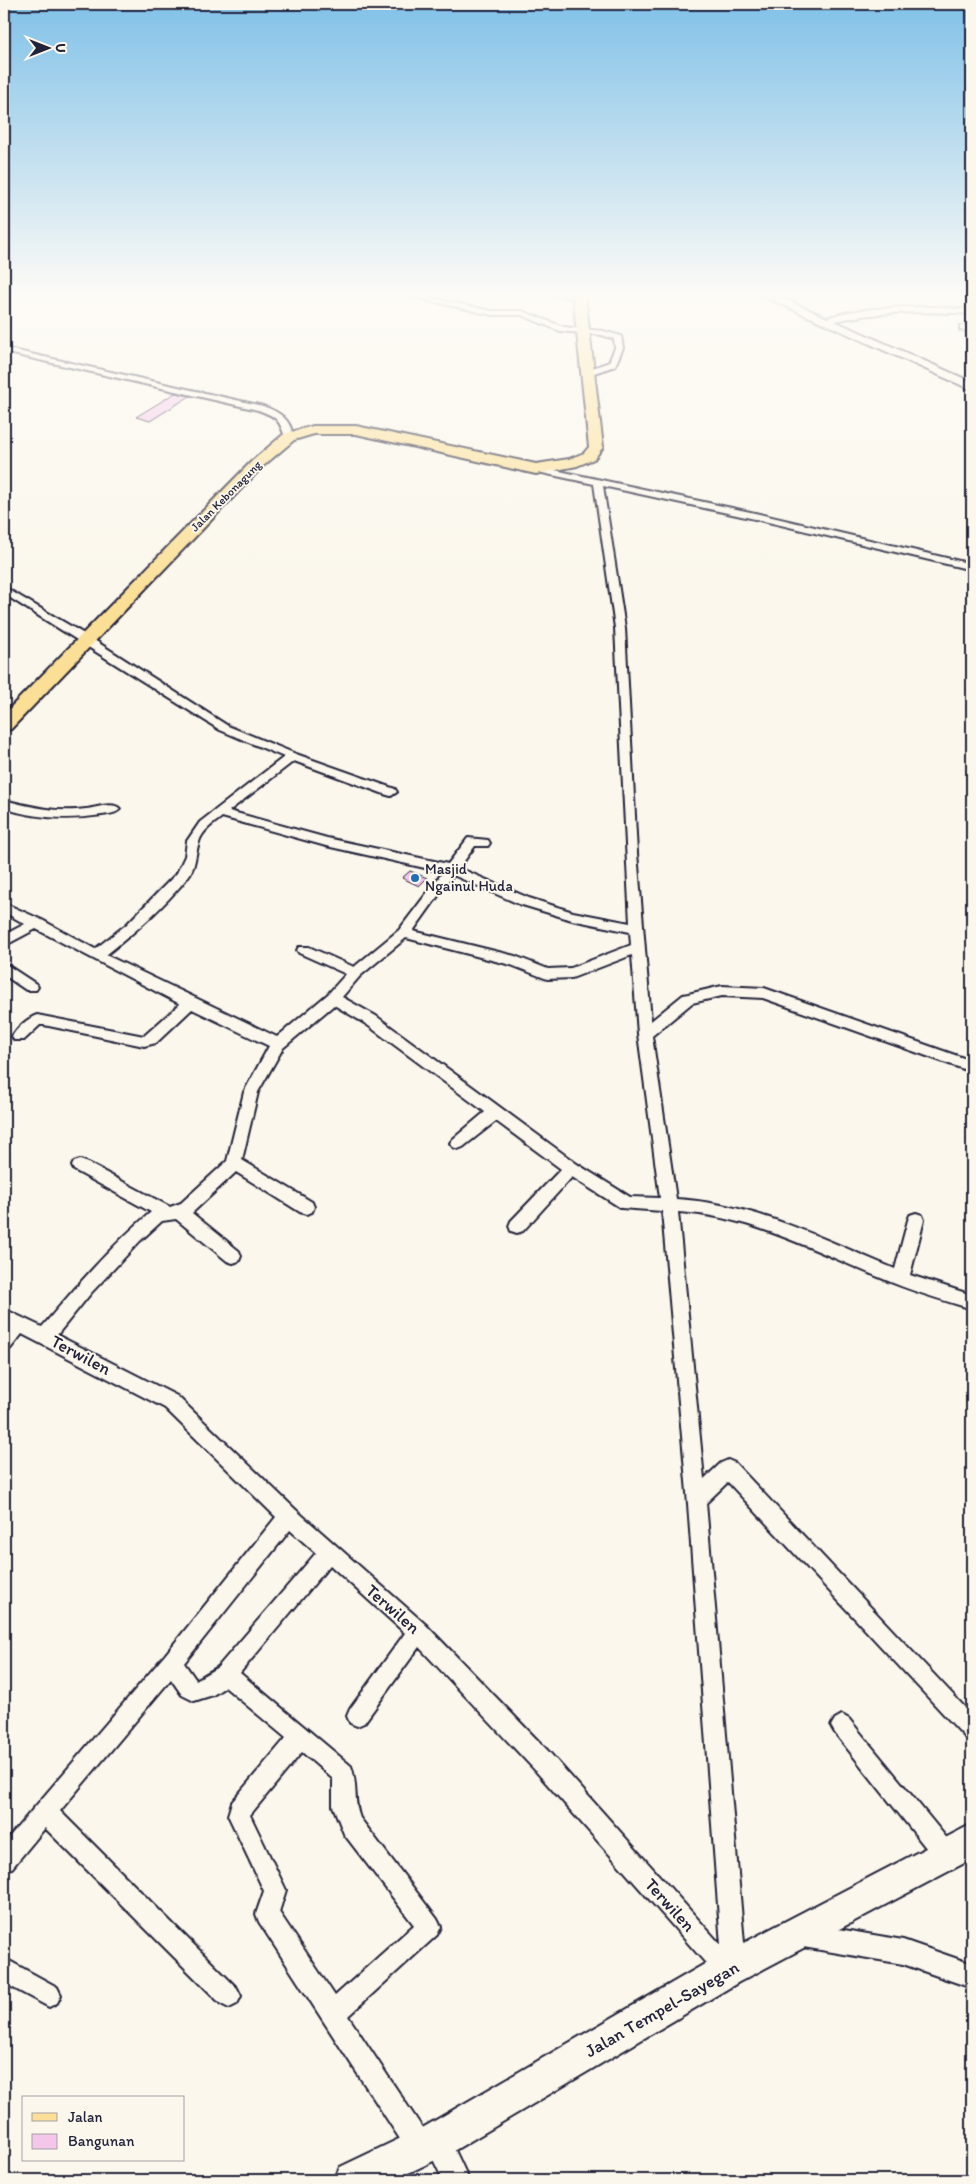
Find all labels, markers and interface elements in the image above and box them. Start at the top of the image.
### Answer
north arrow [22,22,72,72]
text: U [52,43,69,53]
street label: Jalan Kebonagung [188,457,265,534]
place label: Masjid Ngainul Huda [425,860,513,895]
marker: Masjid Ngainul Huda [409,872,421,884]
street label: Terwilen [47,1330,115,1380]
street label: Terwilen [361,1579,425,1639]
street label: Terwilen [640,1874,700,1936]
street label: Jalan Tempel-Sayegan [581,1956,743,2062]
legend [22,2096,185,2162]
text: Jalan [68,2108,102,2126]
text: Bangunan [68,2132,135,2150]

